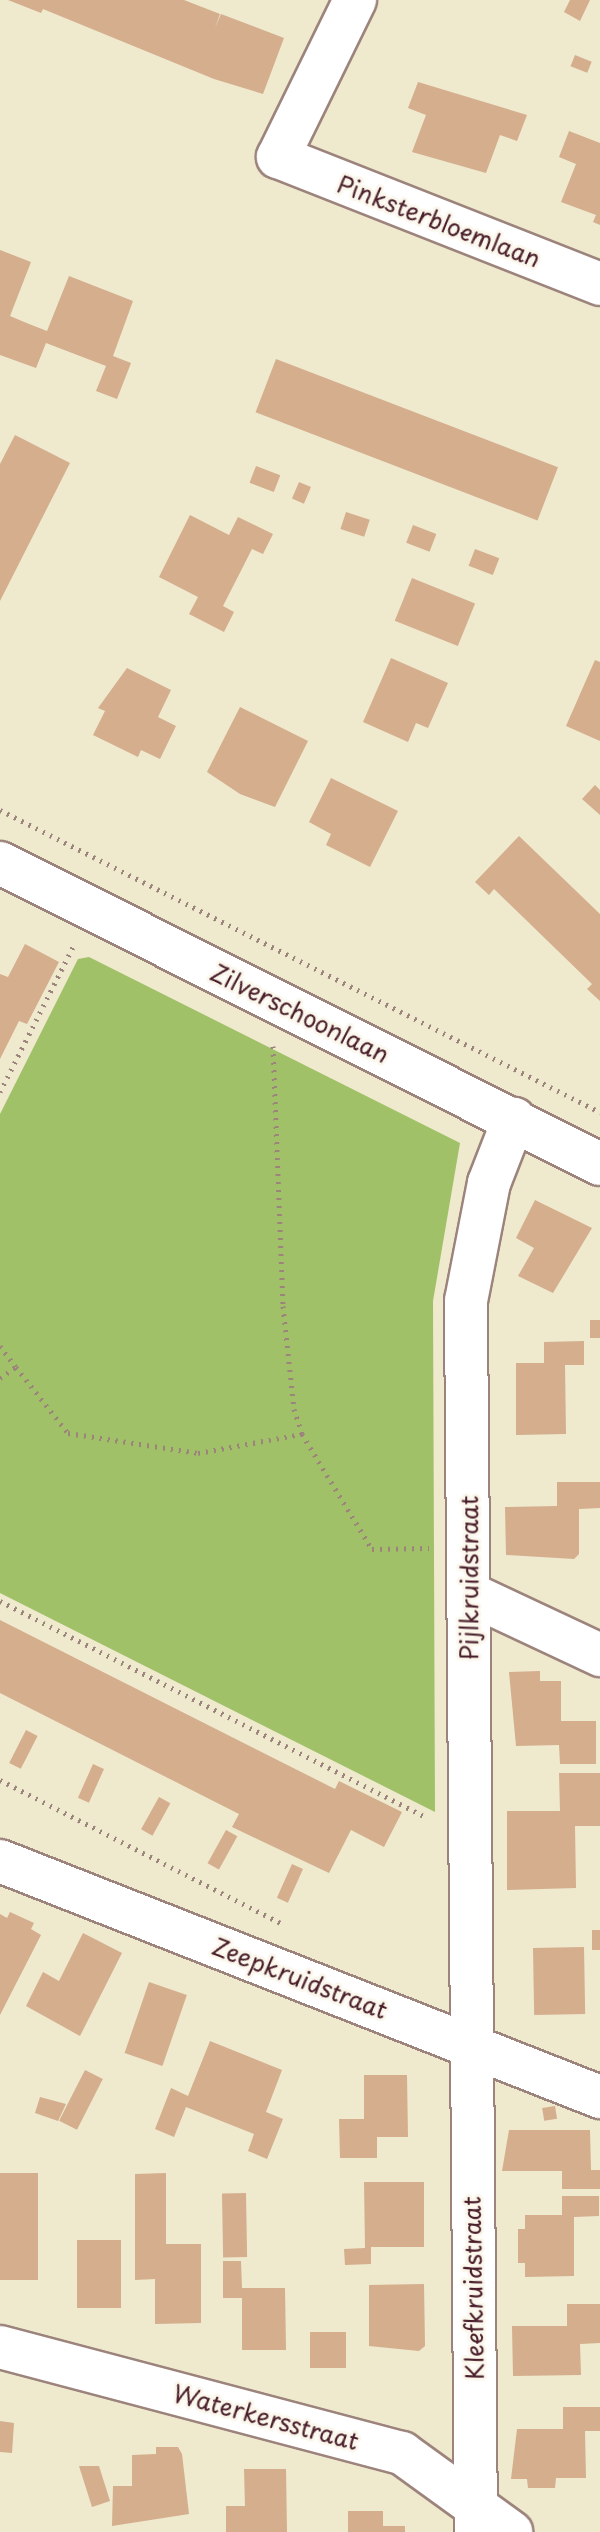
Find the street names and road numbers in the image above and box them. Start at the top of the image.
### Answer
street label: Pinksterbloemlaan [333,169,545,273]
street label: Zilverschoonlaan [206,957,394,1069]
street label: Pijlkruidstraat [455,1495,483,1661]
street label: Zeepkruidstraat [208,1931,392,2025]
street label: Kleefkruidstraat [457,2196,489,2380]
street label: Waterkersstraat [170,2378,362,2456]

